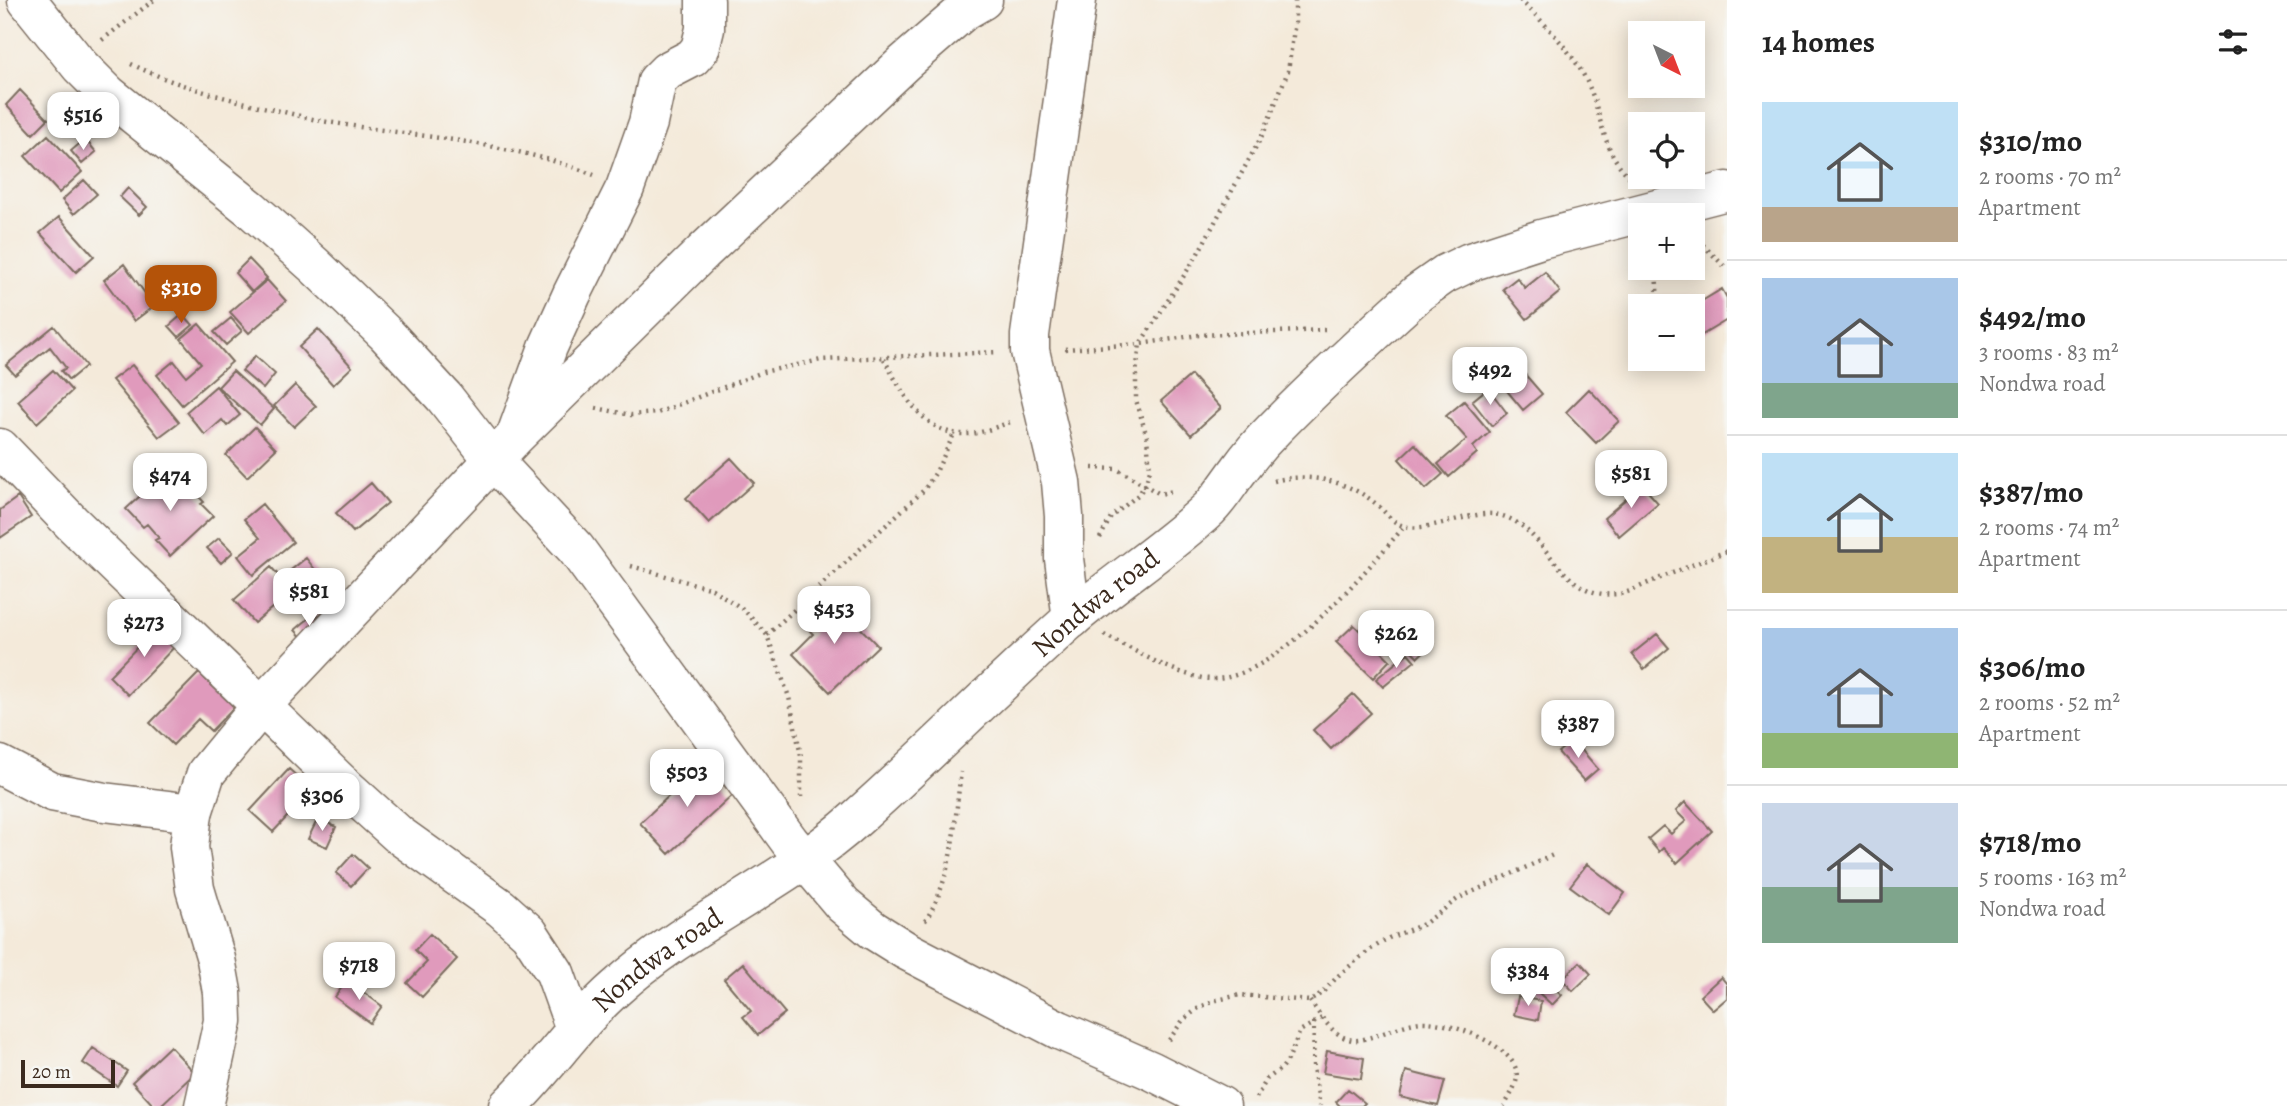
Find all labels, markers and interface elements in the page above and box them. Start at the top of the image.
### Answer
north arrow [1628,21,1704,98]
map controls [1628,21,1705,371]
text: 14 homes [1762,22,1875,62]
icon: filters [2214,23,2252,61]
pin: $516 [42,92,124,152]
text: $516 [63,99,103,130]
button: locate [1628,112,1705,189]
text: $310/mo [1979,121,2082,161]
icon: home [1818,130,1902,214]
text: 2 rooms · 70 m² [1979,161,2121,192]
text: Apartment [1979,192,2081,223]
button: + [1628,203,1705,280]
pin: $310 [140,266,222,325]
text: $310 [161,272,201,303]
button: − [1628,294,1705,371]
text: $492/mo [1979,297,2086,337]
icon: home [1818,306,1902,390]
text: 3 rooms · 83 m² [1979,337,2119,368]
pin: $492 [1449,348,1531,407]
text: $492 [1468,354,1512,385]
text: Nondwa road [1979,368,2106,399]
pin: $581 [1590,450,1672,510]
pin: $474 [129,454,211,513]
text: $581 [1611,457,1651,488]
text: $474 [149,460,191,491]
text: $387/mo [1979,472,2084,512]
icon: home [1818,481,1902,565]
text: 2 rooms · 74 m² [1979,512,2119,543]
street label: Nondwa road [1023,539,1168,666]
text: Apartment [1979,543,2081,574]
pin: $581 [268,568,350,628]
text: $581 [289,575,329,606]
pin: $453 [793,586,875,646]
text: $453 [813,593,855,624]
pin: $273 [103,600,185,659]
text: $273 [123,606,165,637]
pin: $262 [1355,610,1437,670]
text: $262 [1374,617,1418,648]
text: $306/mo [1979,647,2085,687]
icon: home [1818,656,1902,740]
text: 2 rooms · 52 m² [1979,687,2120,718]
pin: $387 [1537,700,1619,760]
text: $387 [1557,707,1599,738]
text: Apartment [1979,718,2081,749]
pin: $503 [646,750,728,809]
text: $503 [666,756,708,787]
pin: $306 [281,774,363,833]
text: $306 [301,780,343,811]
text: $718/mo [1979,822,2081,862]
icon: home [1818,831,1902,915]
text: 5 rooms · 163 m² [1979,862,2126,893]
text: Nondwa road [1979,893,2106,924]
street label: Nondwa road [584,898,730,1021]
pin: $718 [318,942,400,1002]
pin: $384 [1487,948,1569,1008]
text: $718 [339,949,379,980]
text: $384 [1507,955,1549,986]
scale bar [21,1057,116,1089]
text: 20 m [32,1059,71,1085]

